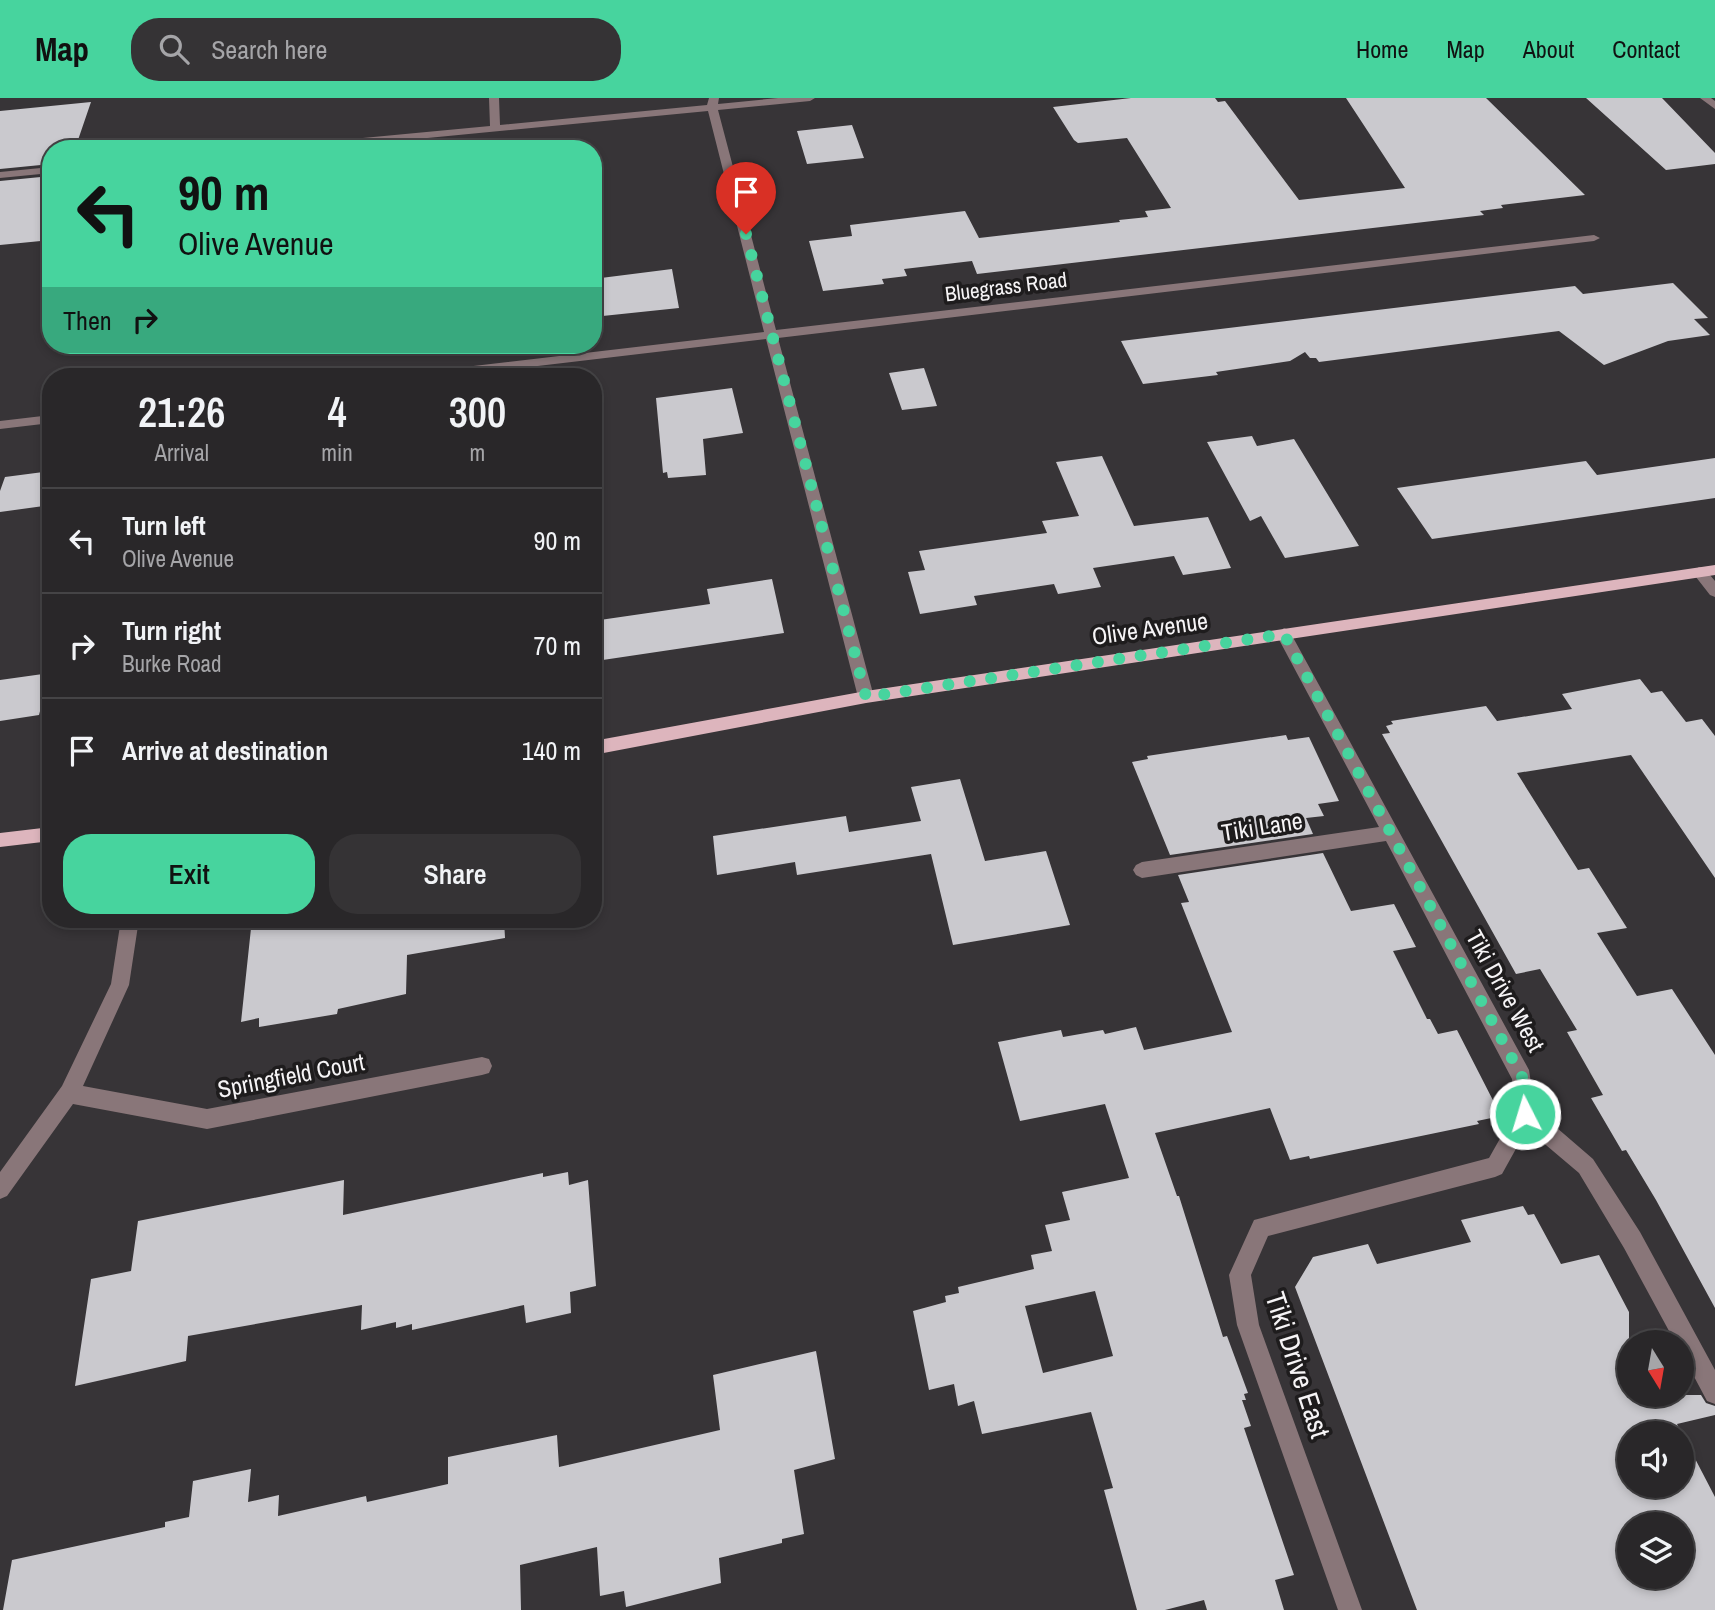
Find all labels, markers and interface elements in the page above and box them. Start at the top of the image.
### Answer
search box [131,18,621,81]
text: Map [35,27,89,71]
icon: search [155,30,193,68]
text: Search here [211,32,327,67]
text: Home [1356,33,1408,65]
text: Map [1446,33,1485,65]
text: About [1523,33,1574,65]
text: Contact [1612,33,1680,65]
text: 90 m [178,159,270,225]
pin [716,162,776,234]
icon: left [63,168,154,259]
icon: arrive [727,173,765,211]
text: Olive Avenue [178,222,334,265]
street label: Bluegrass Road [943,265,1069,308]
icon: right [126,301,164,339]
text: Then [63,303,112,338]
text: 21:26 [138,384,225,440]
text: 4 [327,384,347,440]
text: 300 [449,384,506,440]
text: Arrival [154,437,209,468]
text: min [321,437,353,468]
text: m [470,437,485,468]
text: Turn left [122,508,206,543]
icon: left [63,522,101,560]
text: 90 m [534,523,581,558]
text: Olive Avenue [122,543,234,574]
street label: Olive Avenue [1090,604,1210,652]
text: Turn right [122,613,221,648]
icon: right [63,627,101,665]
text: 70 m [534,628,581,663]
text: Burke Road [122,648,222,679]
icon: arrive [63,732,101,770]
text: Arrive at destination [122,733,328,768]
text: 140 m [522,733,581,768]
street label: Tiki Lane [1219,804,1305,848]
button: Exit [63,834,315,914]
button: Share [329,834,581,914]
street label: Tiki Drive West [1459,924,1553,1058]
street label: Springfield Court [215,1045,367,1105]
position arrow [1488,1077,1562,1151]
street label: Tiki Drive East [1257,1287,1339,1443]
north arrow [1617,1330,1694,1407]
map controls [1617,1330,1694,1589]
button: sound [1617,1421,1694,1498]
button: layers [1617,1512,1694,1589]

